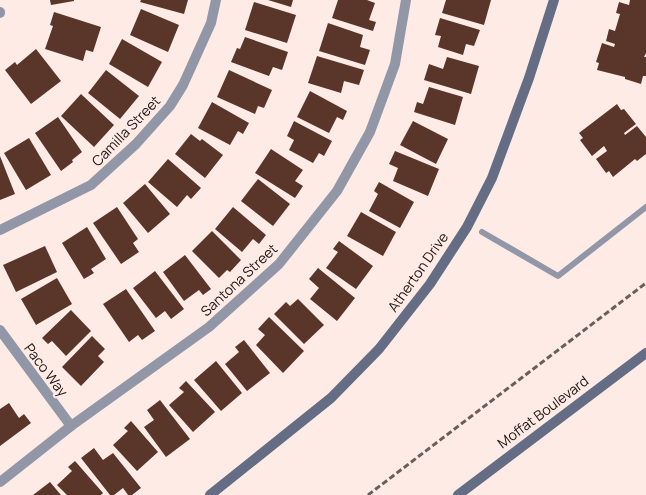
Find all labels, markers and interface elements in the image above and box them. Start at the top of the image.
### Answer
street label: Camilla Street [87,91,164,170]
street label: Atherton Drive [383,228,452,315]
street label: Santona Street [196,239,281,320]
street label: Paco Way [20,339,73,401]
street label: Moffat Boulevard [493,371,592,452]

